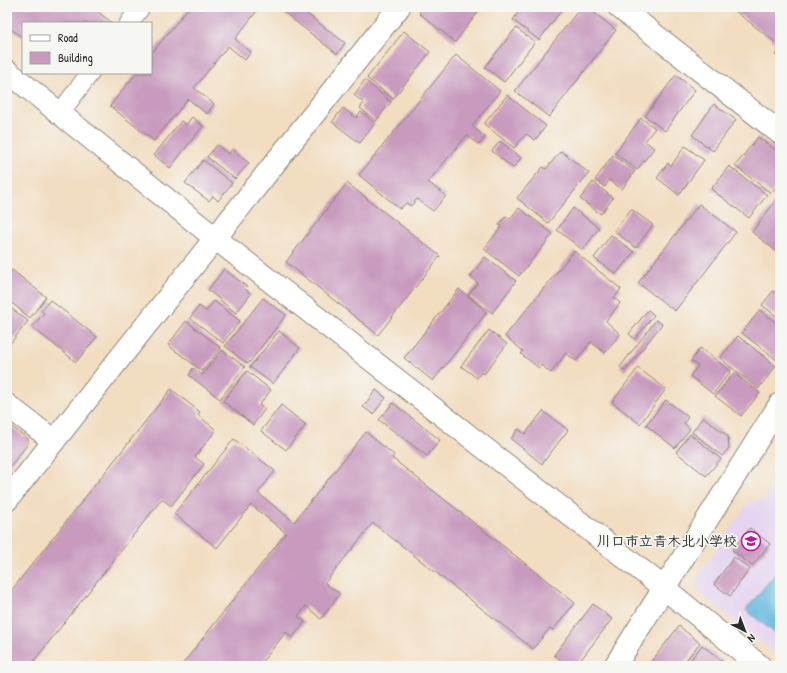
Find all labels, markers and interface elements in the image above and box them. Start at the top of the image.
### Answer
legend [22,22,152,74]
text: Road [58,29,78,46]
text: Building [58,49,93,66]
school or university icon: 川口市立青木北小学校 [740,530,762,552]
place label: 川口市立青木北小学校 [597,531,737,550]
north arrow [725,611,765,651]
text: N [745,631,759,646]

